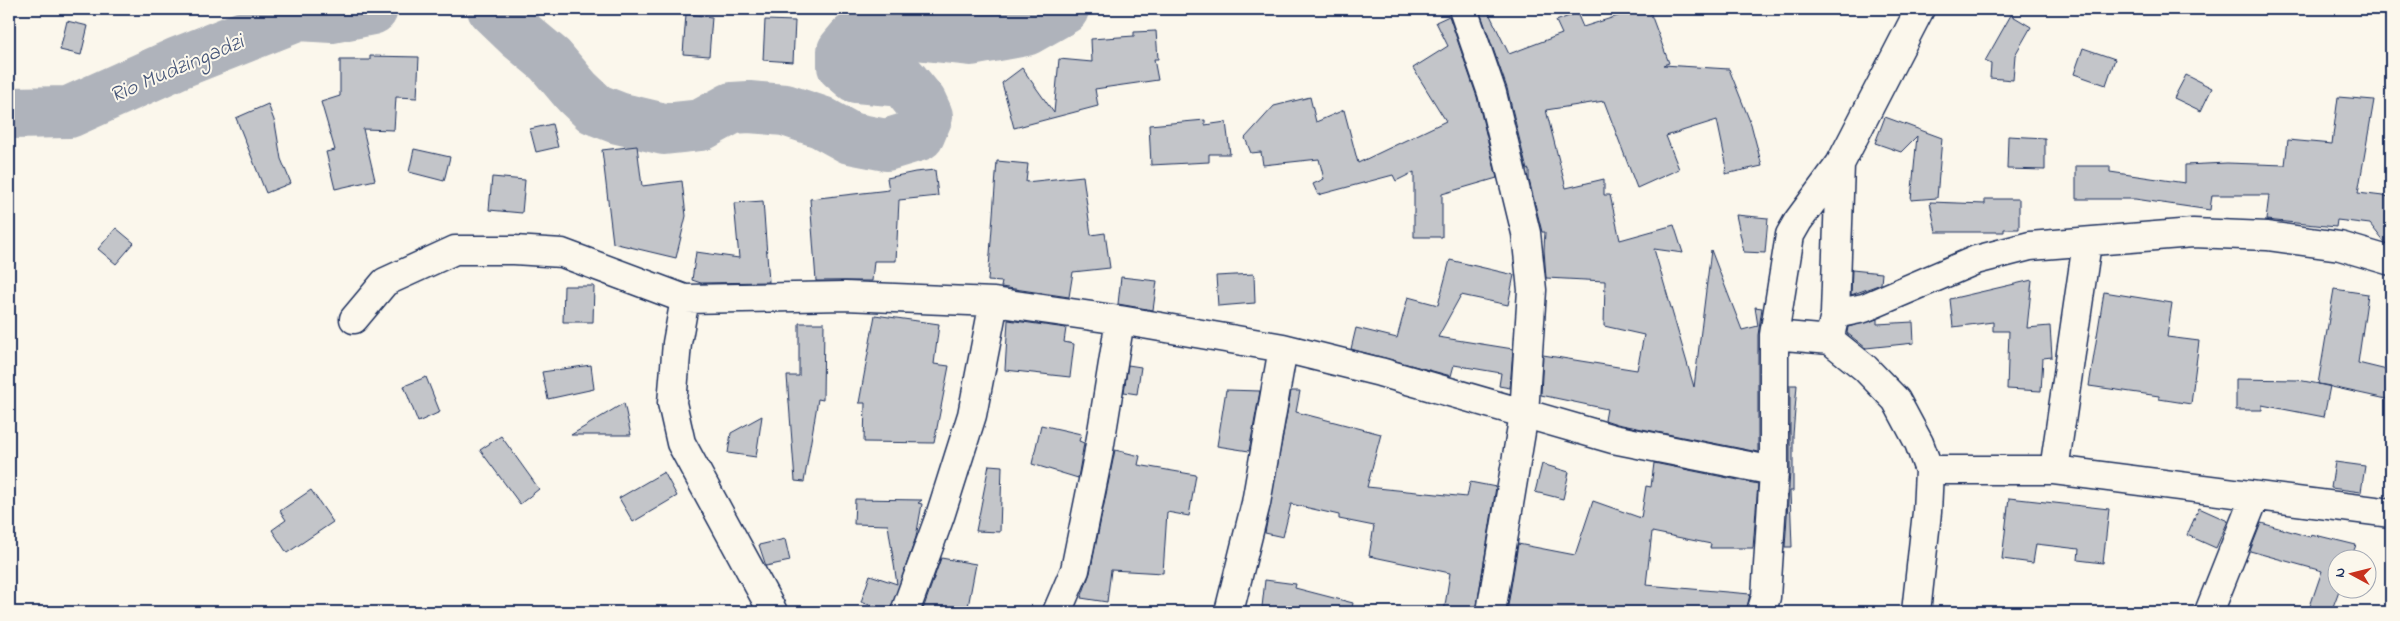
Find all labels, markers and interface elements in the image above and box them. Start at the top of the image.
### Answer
water label: Rio Mudzingadzi [105,26,251,112]
north arrow [2328,548,2378,598]
text: N [2330,567,2352,579]

